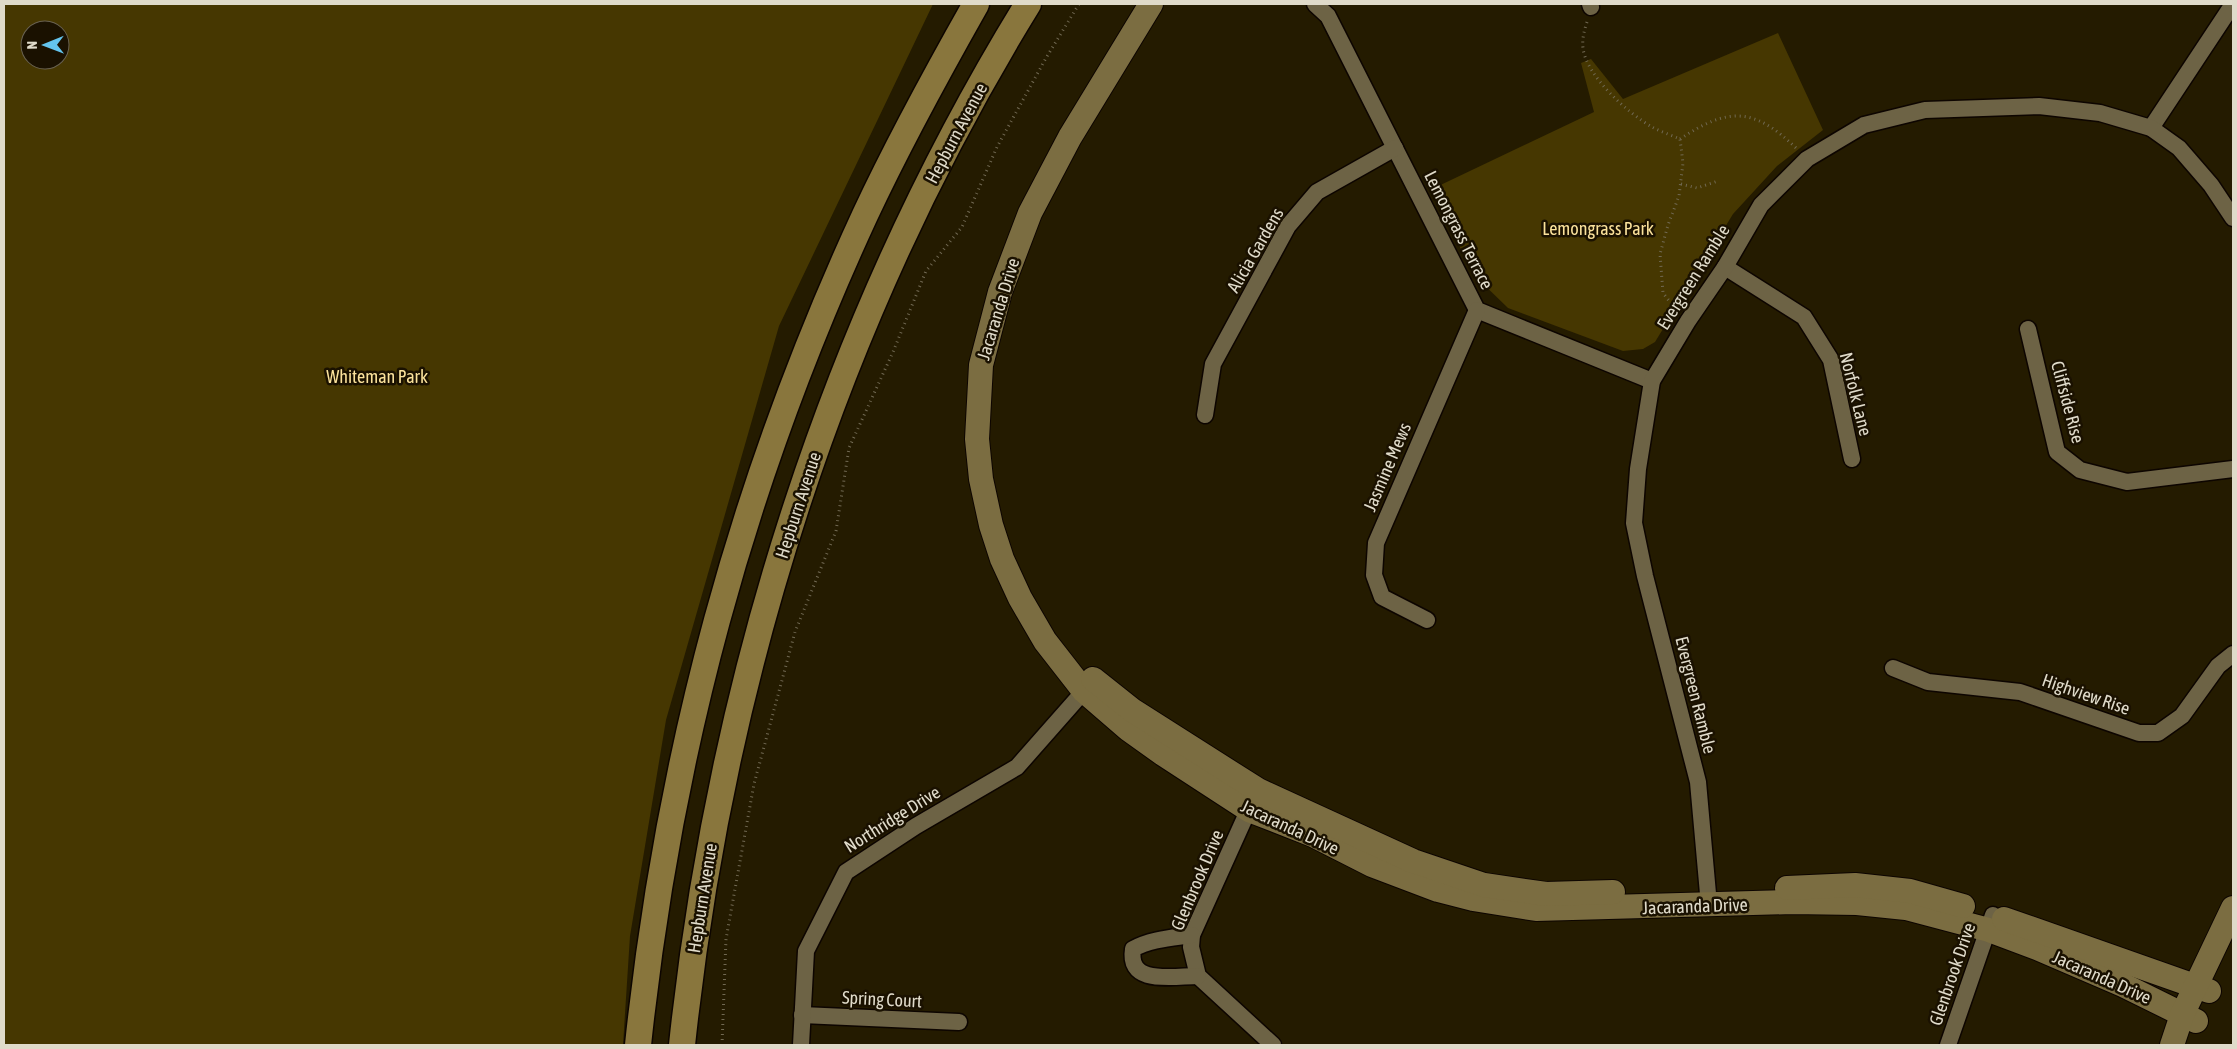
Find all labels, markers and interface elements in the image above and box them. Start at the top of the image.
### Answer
north arrow [20,20,70,70]
text: N [24,41,40,49]
street label: Hepburn Avenue [921,79,991,187]
street label: Lemongrass Terrace [1420,167,1498,293]
street label: Alicia Gardens [1222,204,1288,296]
park label: Lemongrass Park [1542,218,1654,239]
street label: Evergreen Ramble [1652,221,1734,333]
street label: Jacaranda Drive [973,255,1023,363]
street label: Norfolk Lane [1836,350,1876,438]
street label: Cliffside Rise [2047,359,2089,445]
park label: Whiteman Park [326,366,428,387]
street label: Jasmine Mews [1359,420,1415,514]
street label: Hepburn Avenue [771,449,825,561]
street label: Evergreen Ramble [1671,634,1721,756]
street label: Highview Rise [2039,669,2133,719]
street label: Northridge Drive [840,781,944,857]
street label: Jacaranda Drive [1238,795,1342,859]
street label: Glenbrook Drive [1166,827,1228,933]
street label: Hepburn Avenue [683,842,721,954]
street label: Jacaranda Drive [1642,894,1748,918]
street label: Glenbrook Drive [1925,920,1979,1028]
street label: Jacaranda Drive [2050,946,2154,1008]
street label: Spring Court [841,986,923,1012]

